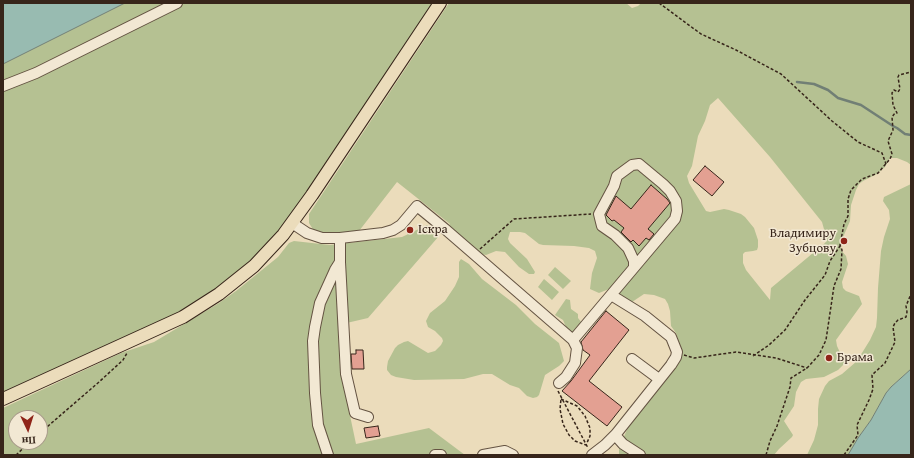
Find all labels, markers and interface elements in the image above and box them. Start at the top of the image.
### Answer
place label: Іскра [418,222,448,238]
marker: Іскра [405,225,415,235]
place label: Владимиру Зубцову [770,226,836,257]
marker: Владимиру Зубцову [839,236,849,246]
place label: Брама [837,350,873,366]
marker: Брама [824,353,834,363]
north arrow [8,410,48,450]
text: Пн [21,432,36,449]

